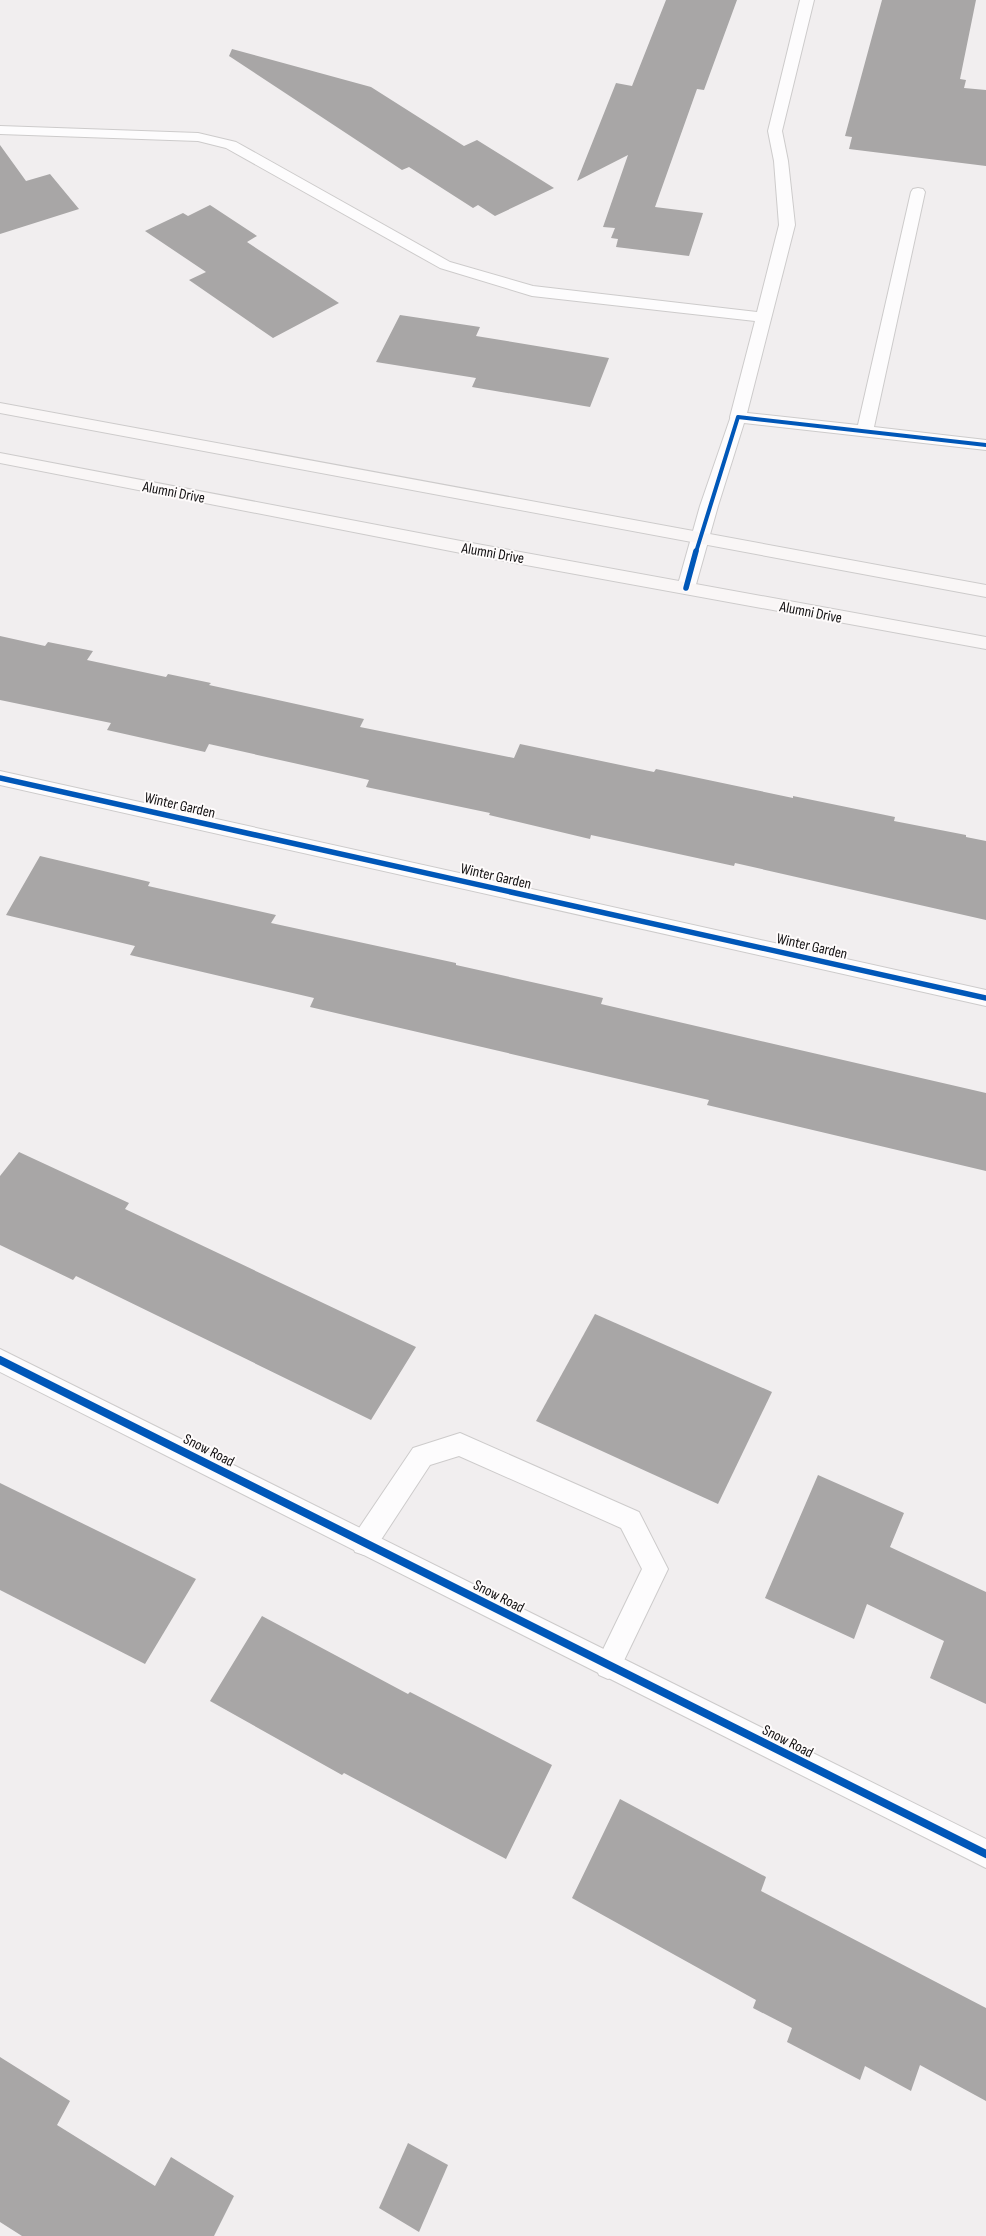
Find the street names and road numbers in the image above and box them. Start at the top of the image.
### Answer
street label: Alumni Drive [140,477,207,508]
street label: Alumni Drive [459,538,526,568]
street label: Alumni Drive [777,597,844,628]
street label: Winter Garden [143,788,217,823]
street label: Winter Garden [459,859,533,894]
street label: Winter Garden [775,929,849,964]
street label: Snow Road [180,1430,237,1471]
street label: Snow Road [470,1576,527,1617]
street label: Snow Road [759,1721,816,1762]

